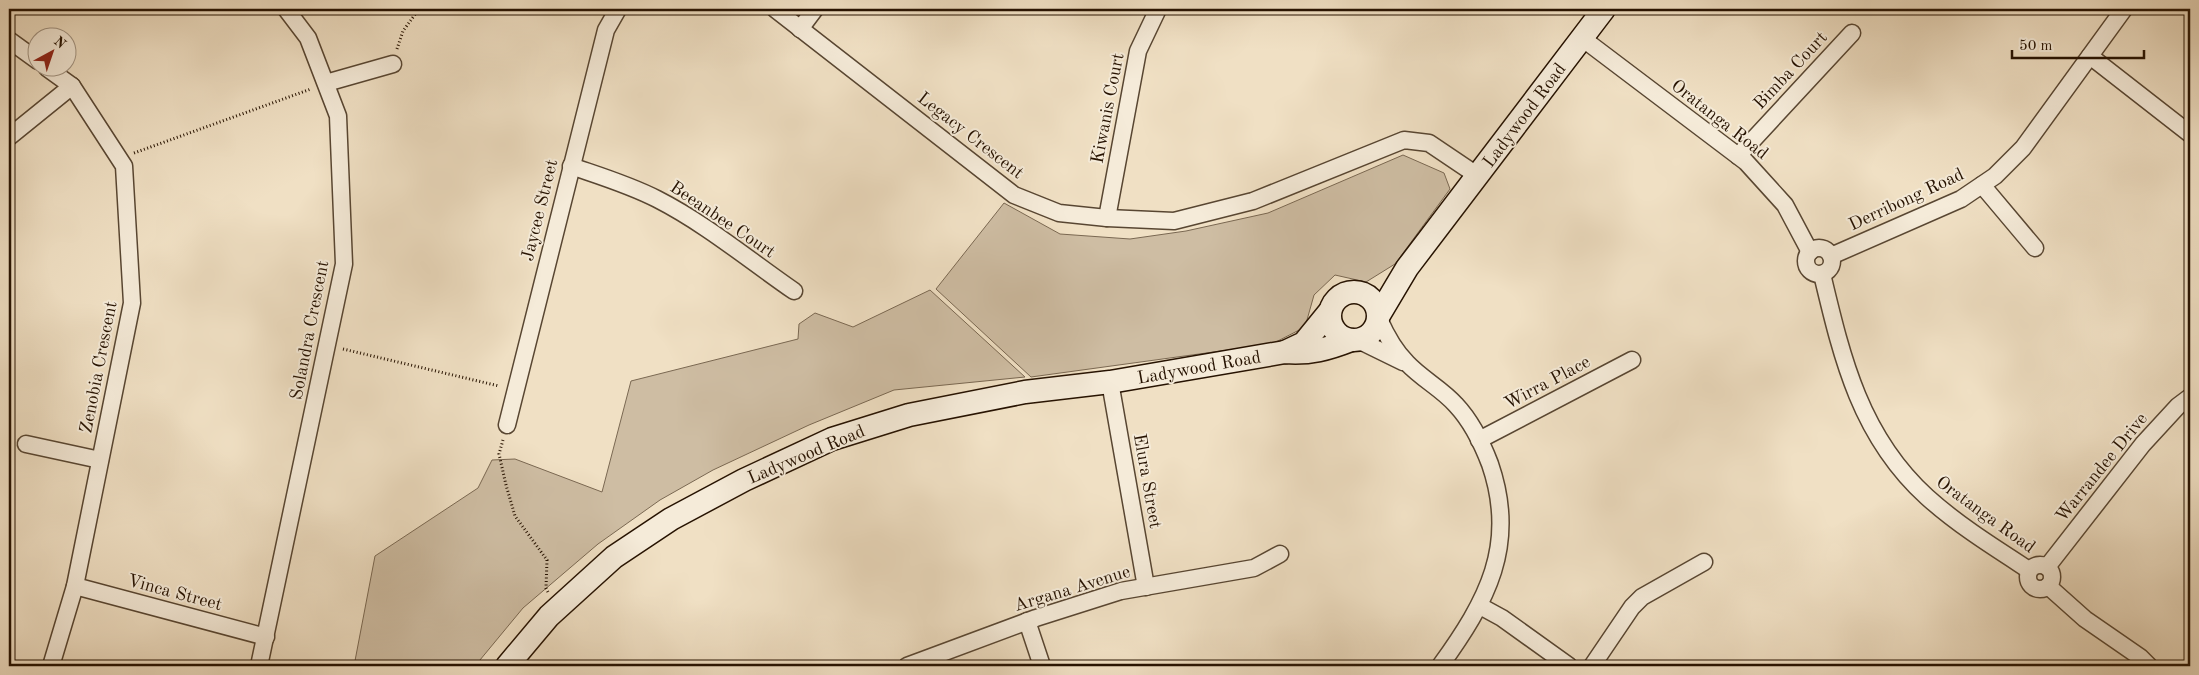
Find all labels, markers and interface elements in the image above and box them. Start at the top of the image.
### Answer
north arrow [28,28,78,78]
street label: Bimba Court [1750,28,1831,113]
scale bar [2012,28,2144,60]
text: N [51,34,69,52]
text: 50 m [2019,39,2053,54]
street label: Kiwanis Court [1088,51,1128,165]
street label: Ladywood Road [1480,60,1570,171]
street label: Oratanga Road [1668,77,1771,163]
street label: Legacy Crescent [914,89,1027,183]
street label: Jaycee Street [519,158,561,263]
street label: Derribong Road [1846,165,1967,234]
street label: Beeanbee Court [667,178,778,262]
street label: Solandra Crescent [288,259,332,402]
street label: Zenobia Crescent [77,300,121,435]
street label: Ladywood Road [1136,348,1262,388]
street label: Wirra Place [1502,353,1593,413]
street label: Warrandee Drive [2053,410,2151,525]
street label: Ladywood Road [745,422,868,488]
street label: Elura Street [1130,432,1164,530]
street label: Oratanga Road [1933,473,2038,557]
street label: Argana Avenue [1012,563,1133,615]
street label: Vinca Street [125,572,224,614]

